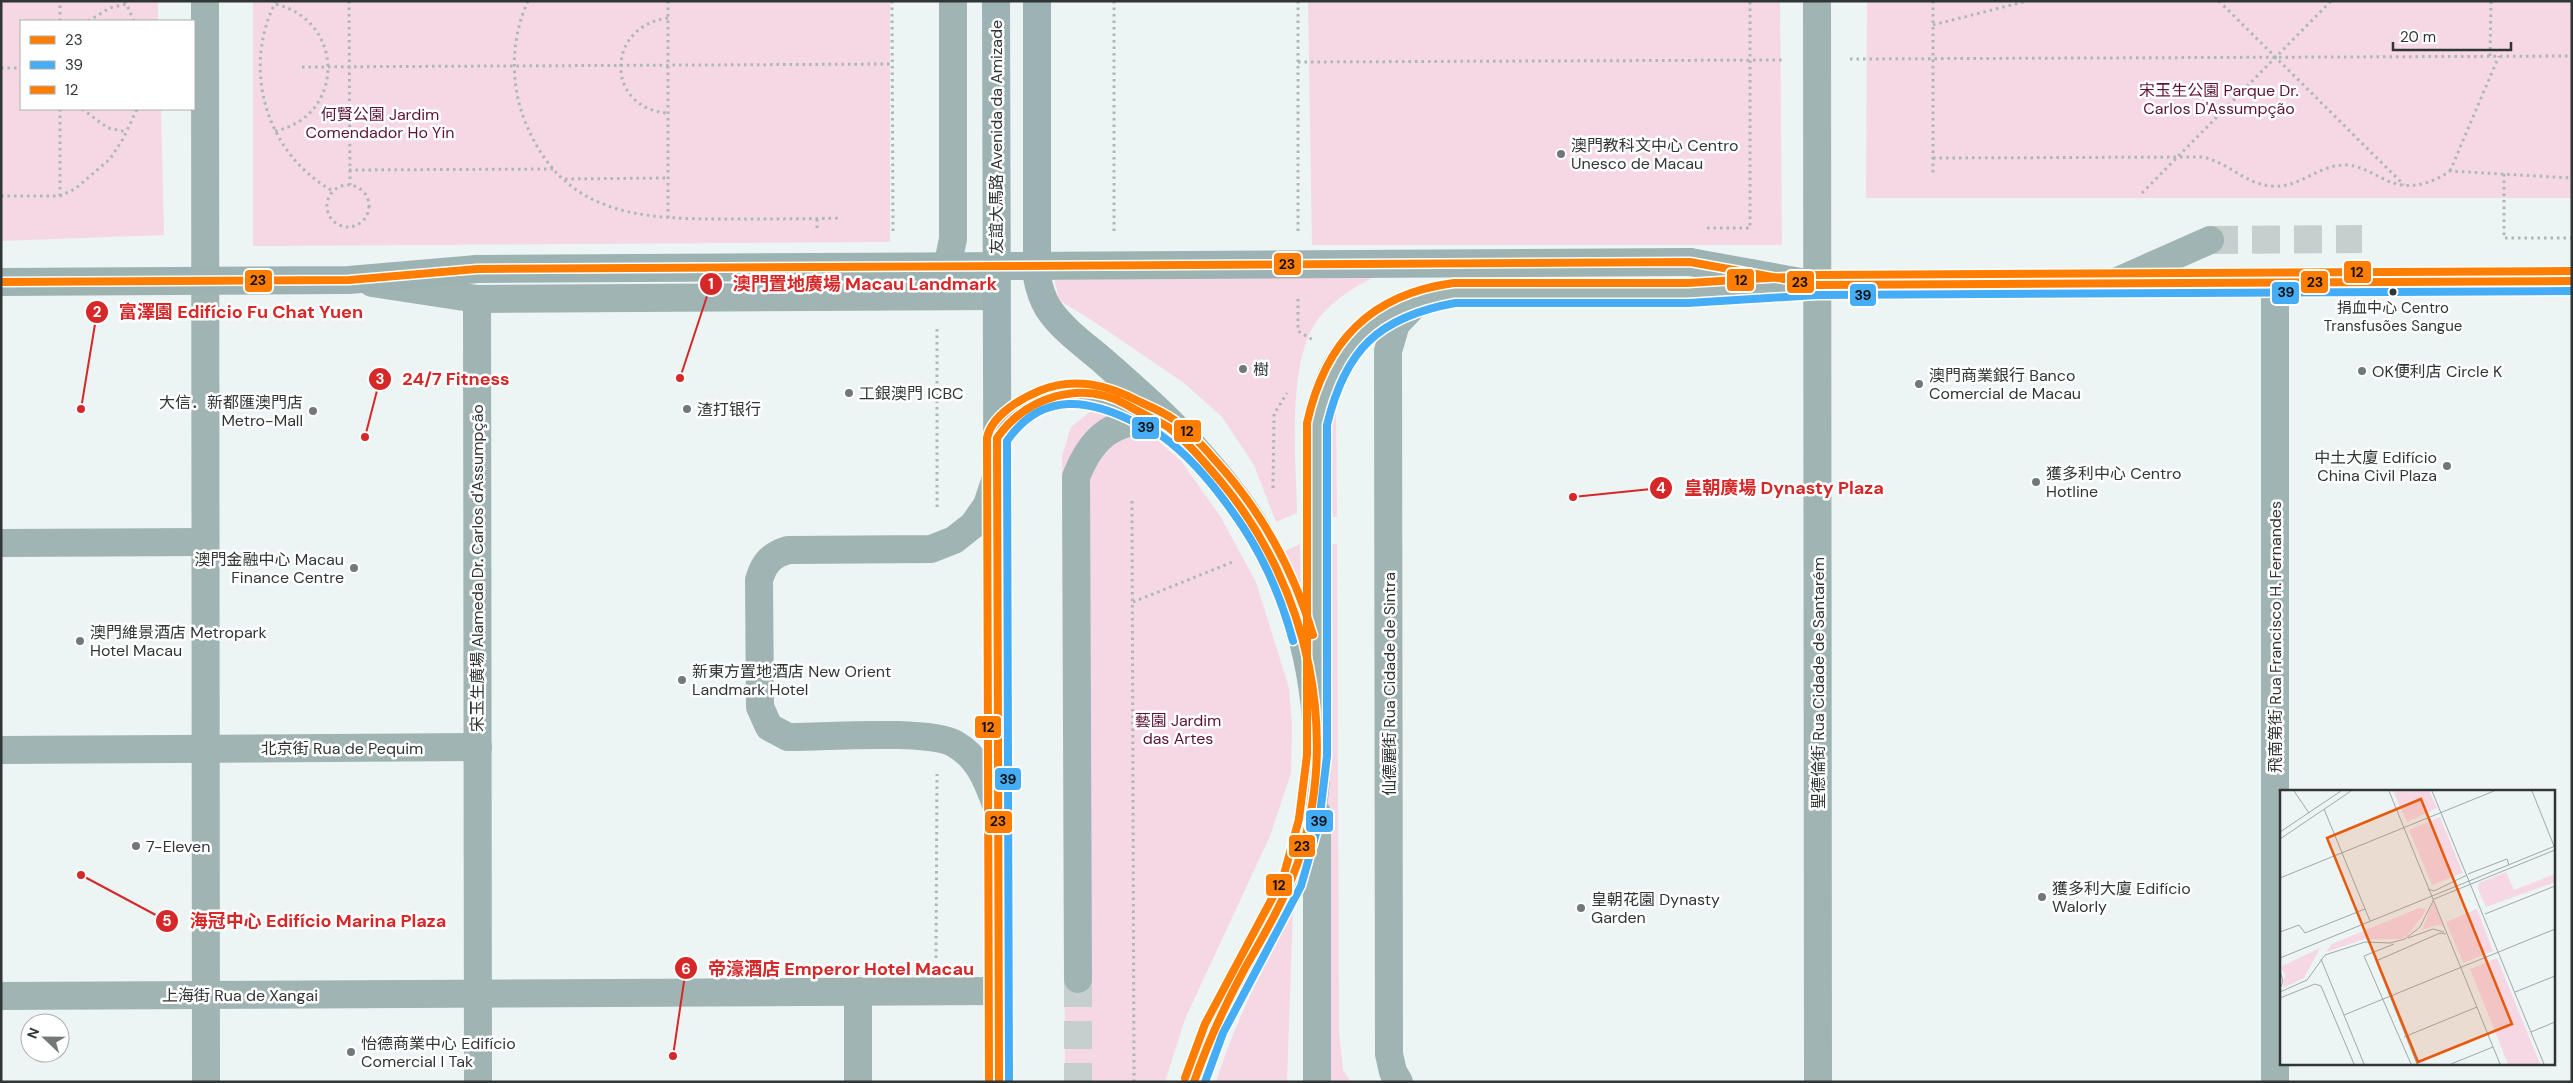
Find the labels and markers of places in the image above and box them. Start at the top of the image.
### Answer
place label: 澳門教科文中心 Centro Unesco de Macau [1571,135,1738,174]
marker: 澳門教科文中心 Centro Unesco de Macau [1555,148,1567,160]
callout: 澳門置地廣場 Macau Landmark [698,267,1007,300]
marker: 捐血中心 Centro Transfusões Sangue [2388,287,2398,297]
callout: 富澤園 Edifício Fu Chat Yuen [84,295,373,328]
place label: 捐血中心 Centro Transfusões Sangue [2324,298,2462,336]
place label: 樹 [1253,359,1269,380]
place label: OK便利店 Circle K [2372,361,2502,382]
callout: 24/7 Fitness [367,362,519,395]
marker: 樹 [1237,363,1249,375]
place label: 澳門商業銀行 Banco Comercial de Macau [1929,365,2081,404]
marker: OK便利店 Circle K [2356,365,2368,377]
marker: 澳門商業銀行 Banco Comercial de Macau [1913,378,1925,390]
place label: 工銀澳門 ICBC [859,383,964,404]
marker: 工銀澳門 ICBC [843,387,855,399]
place label: 大信．新都匯澳門店 Metro-Mall [159,392,303,431]
place label: 渣打银行 [697,399,761,420]
marker: 渣打银行 [681,403,693,415]
marker: 大信．新都匯澳門店 Metro-Mall [307,405,319,417]
place label: 中土大廈 Edifício China Civil Plaza [2314,447,2437,486]
marker: 中土大廈 Edifício China Civil Plaza [2441,460,2453,472]
place label: 獲多利中心 Centro Hotline [2046,463,2181,502]
callout: 皇朝廣場 Dynasty Plaza [1649,472,1893,505]
marker: 獲多利中心 Centro Hotline [2030,476,2042,488]
place label: 澳門金融中心 Macau Finance Centre [195,549,344,588]
marker: 澳門金融中心 Macau Finance Centre [348,562,360,574]
place label: 澳門維景酒店 Metropark Hotel Macau [90,622,267,661]
marker: 澳門維景酒店 Metropark Hotel Macau [74,635,86,647]
place label: 新東方置地酒店 New Orient Landmark Hotel [692,661,891,700]
marker: 新東方置地酒店 New Orient Landmark Hotel [676,674,688,686]
place label: 7-Eleven [146,836,210,857]
marker: 7-Eleven [130,840,142,852]
place label: 獲多利大廈 Edifício Walorly [2052,878,2191,917]
place label: 皇朝花園 Dynasty Garden [1591,889,1720,928]
marker: 獲多利大廈 Edifício Walorly [2036,891,2048,903]
marker: 皇朝花園 Dynasty Garden [1575,902,1587,914]
callout: 海冠中心 Edifício Marina Plaza [155,905,456,938]
callout: 帝濠酒店 Emperor Hotel Macau [673,952,984,985]
place label: 怡德商業中心 Edifício Comercial I Tak [361,1033,516,1072]
marker: 怡德商業中心 Edifício Comercial I Tak [345,1046,357,1058]

